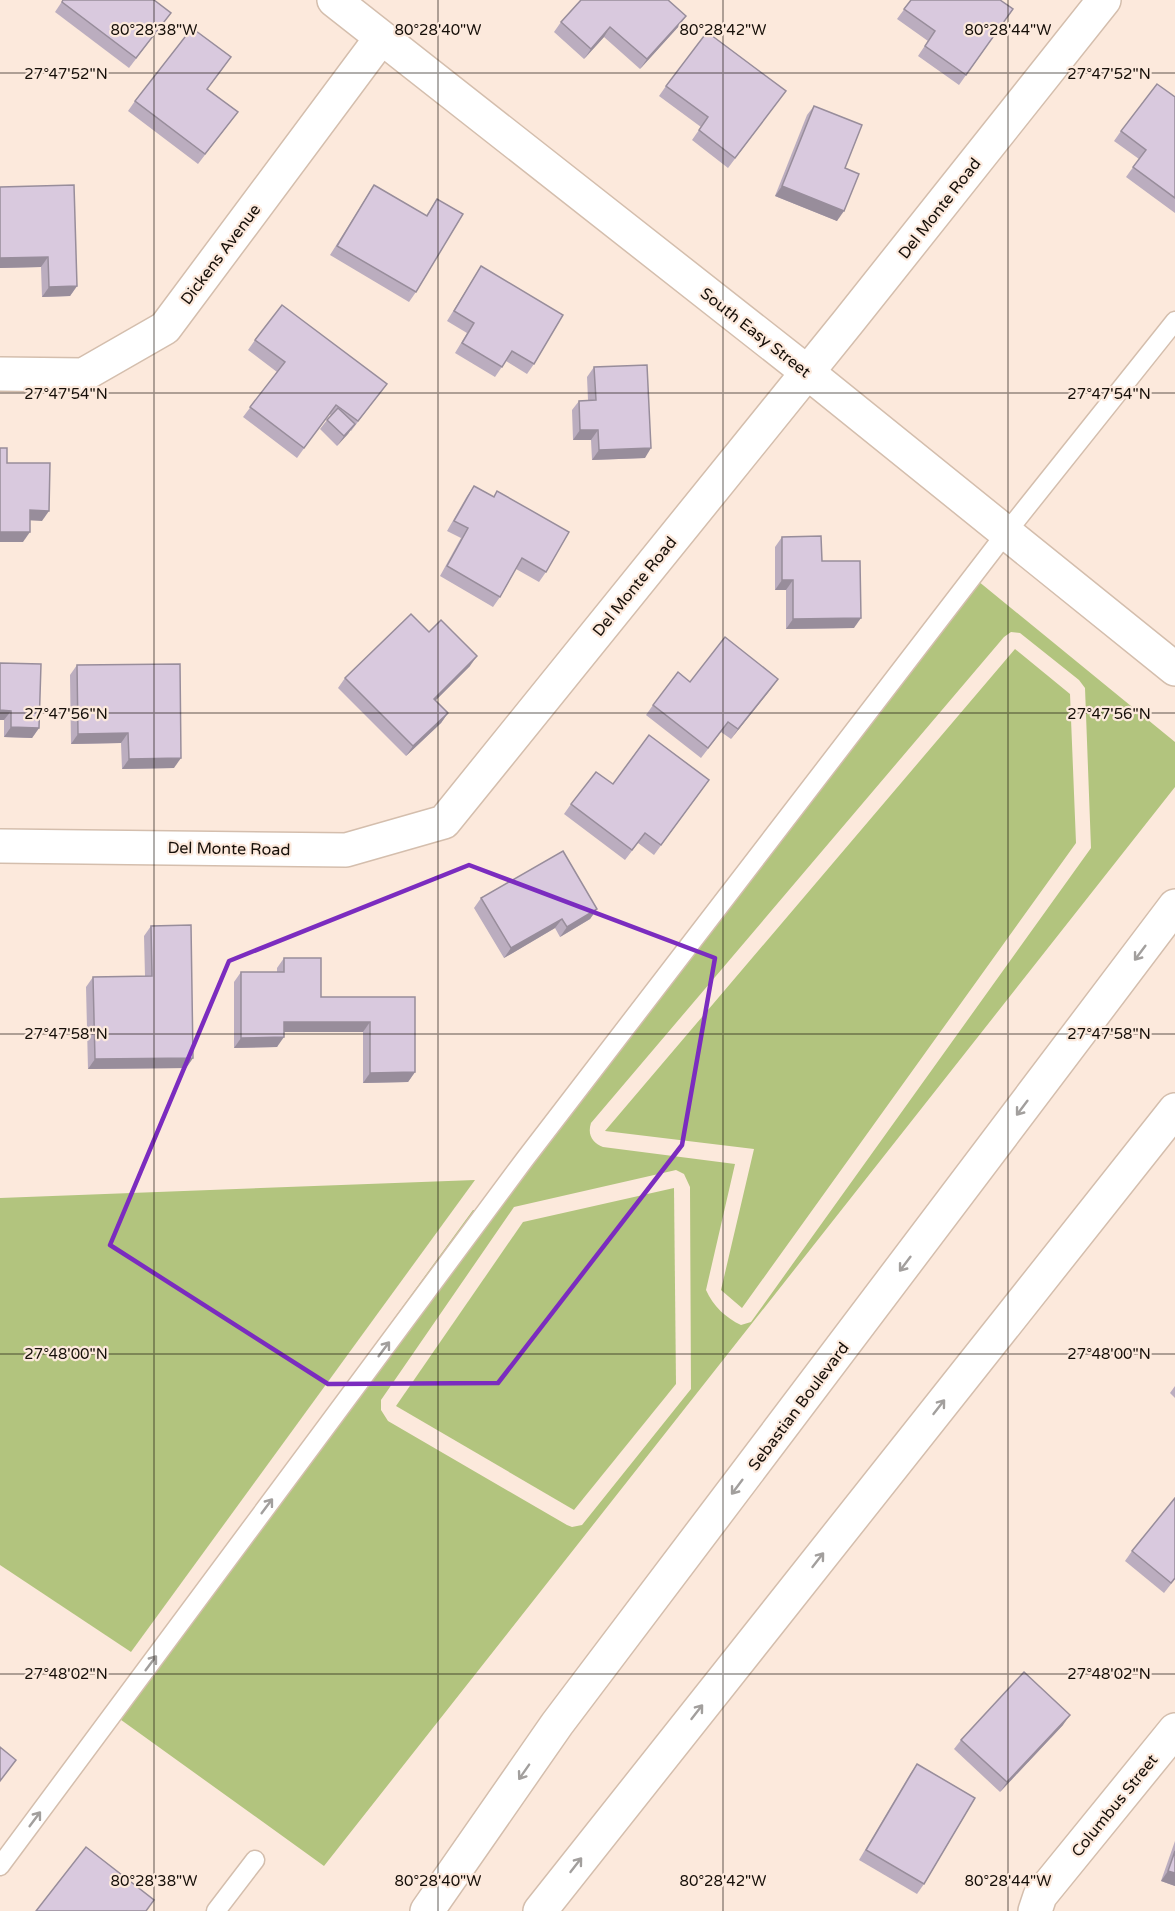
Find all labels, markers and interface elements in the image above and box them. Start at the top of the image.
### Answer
text: 80°28'38"W [111,21,197,39]
text: 80°28'40"W [395,21,481,39]
text: 80°28'42"W [680,21,766,39]
text: 80°28'44"W [965,21,1051,39]
text: 27°47'52"N [24,65,108,83]
text: 27°47'52"N [1067,65,1151,83]
street label: Del Monte Road [894,154,985,263]
street label: Dickens Avenue [176,200,265,309]
street label: South Easy Street [696,283,815,382]
text: 27°47'54"N [24,385,108,403]
text: 27°47'54"N [1067,385,1151,403]
street label: Del Monte Road [588,533,681,641]
text: 27°47'56"N [24,705,108,723]
text: 27°47'56"N [1067,705,1151,723]
street label: Del Monte Road [167,838,291,860]
one-way arrow [1133,944,1146,960]
text: 27°47'58"N [24,1025,108,1043]
text: 27°47'58"N [1067,1025,1151,1043]
one-way arrow [1016,1100,1029,1116]
one-way arrow [898,1256,911,1272]
street label: Sebastian Boulevard [744,1339,854,1475]
one-way arrow [377,1342,390,1358]
text: 27°48'00"N [24,1345,108,1363]
text: 27°48'00"N [1067,1345,1151,1363]
one-way arrow [933,1399,946,1415]
one-way arrow [730,1478,743,1494]
one-way arrow [261,1498,274,1514]
one-way arrow [812,1552,825,1568]
one-way arrow [145,1655,157,1671]
text: 27°48'02"N [24,1665,108,1683]
text: 27°48'02"N [1067,1665,1151,1683]
one-way arrow [691,1705,704,1721]
street label: Columbus Street [1067,1750,1162,1861]
one-way arrow [518,1764,530,1780]
one-way arrow [29,1812,41,1828]
one-way arrow [569,1857,582,1873]
text: 80°28'38"W [111,1872,197,1890]
text: 80°28'40"W [395,1872,481,1890]
text: 80°28'42"W [680,1872,766,1890]
text: 80°28'44"W [965,1872,1051,1890]

